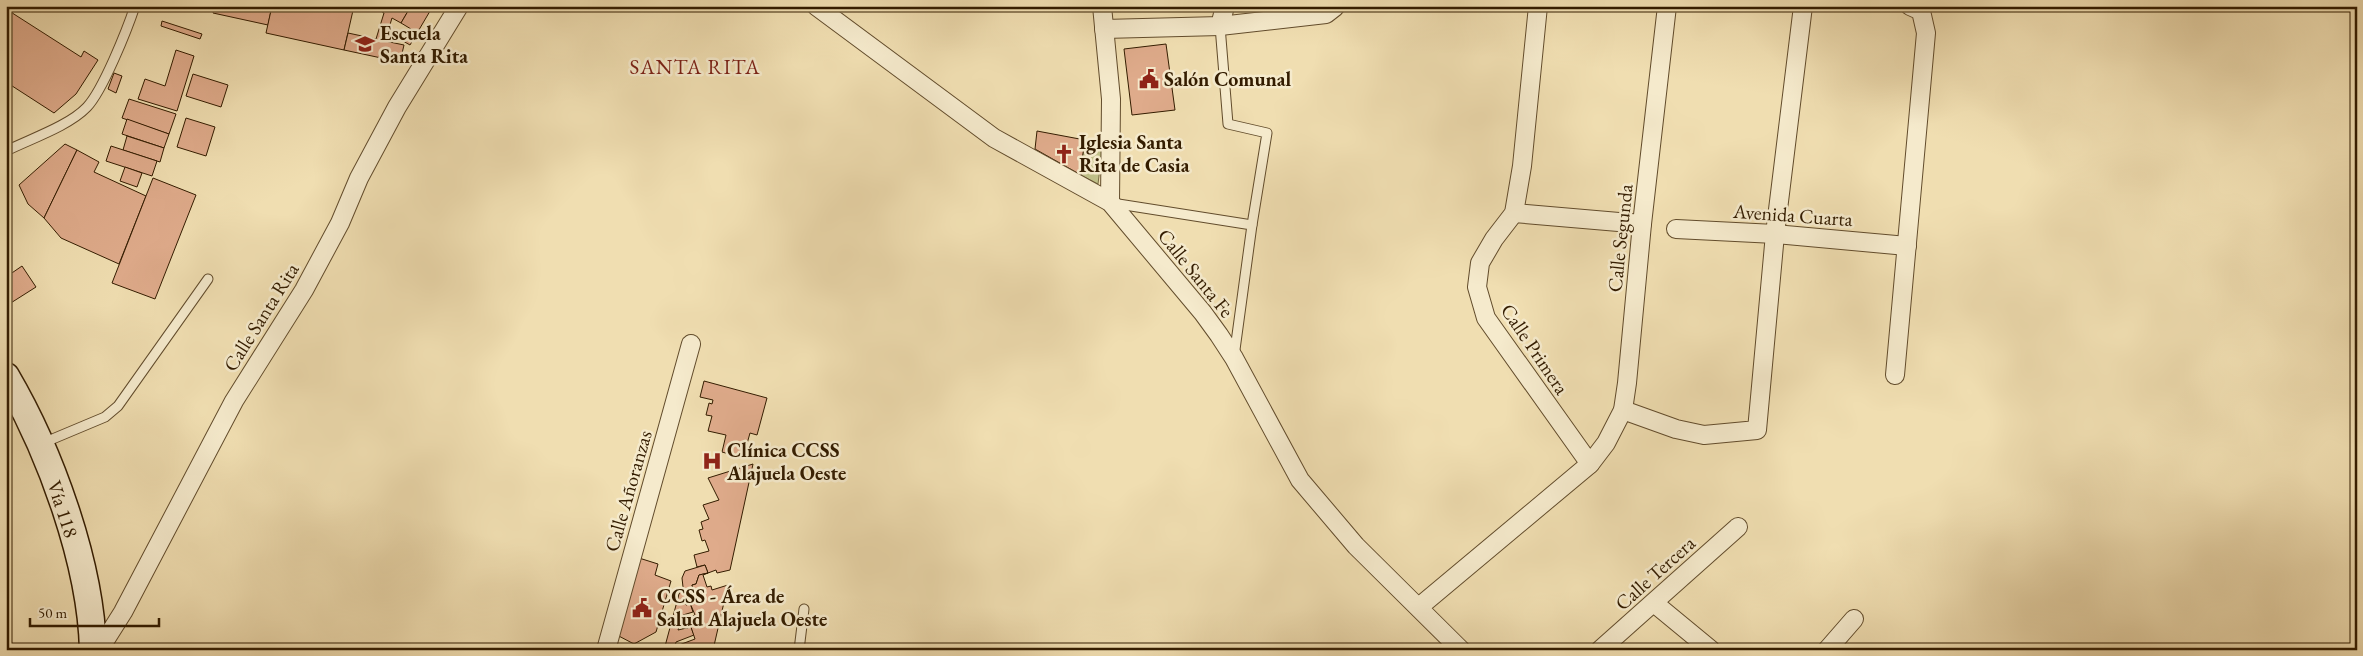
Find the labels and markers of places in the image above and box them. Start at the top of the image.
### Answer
place label: Escuela Santa Rita [380,20,468,69]
school or university icon: Escuela Santa Rita [354,33,376,55]
place label: Salón Comunal [1164,66,1292,92]
public building icon: Salón Comunal [1138,68,1160,90]
place label: Iglesia Santa Rita de Casia [1079,129,1190,178]
church icon: Iglesia Santa Rita de Casia [1053,143,1075,165]
place label: Clínica CCSS Alajuela Oeste [726,437,846,486]
hospital icon: Clínica CCSS Alajuela Oeste [701,450,723,472]
place label: CCSS - Área de Salud Alajuela Oeste [657,583,827,632]
public building icon: CCSS - Área de Salud Alajuela Oeste [631,597,653,619]

